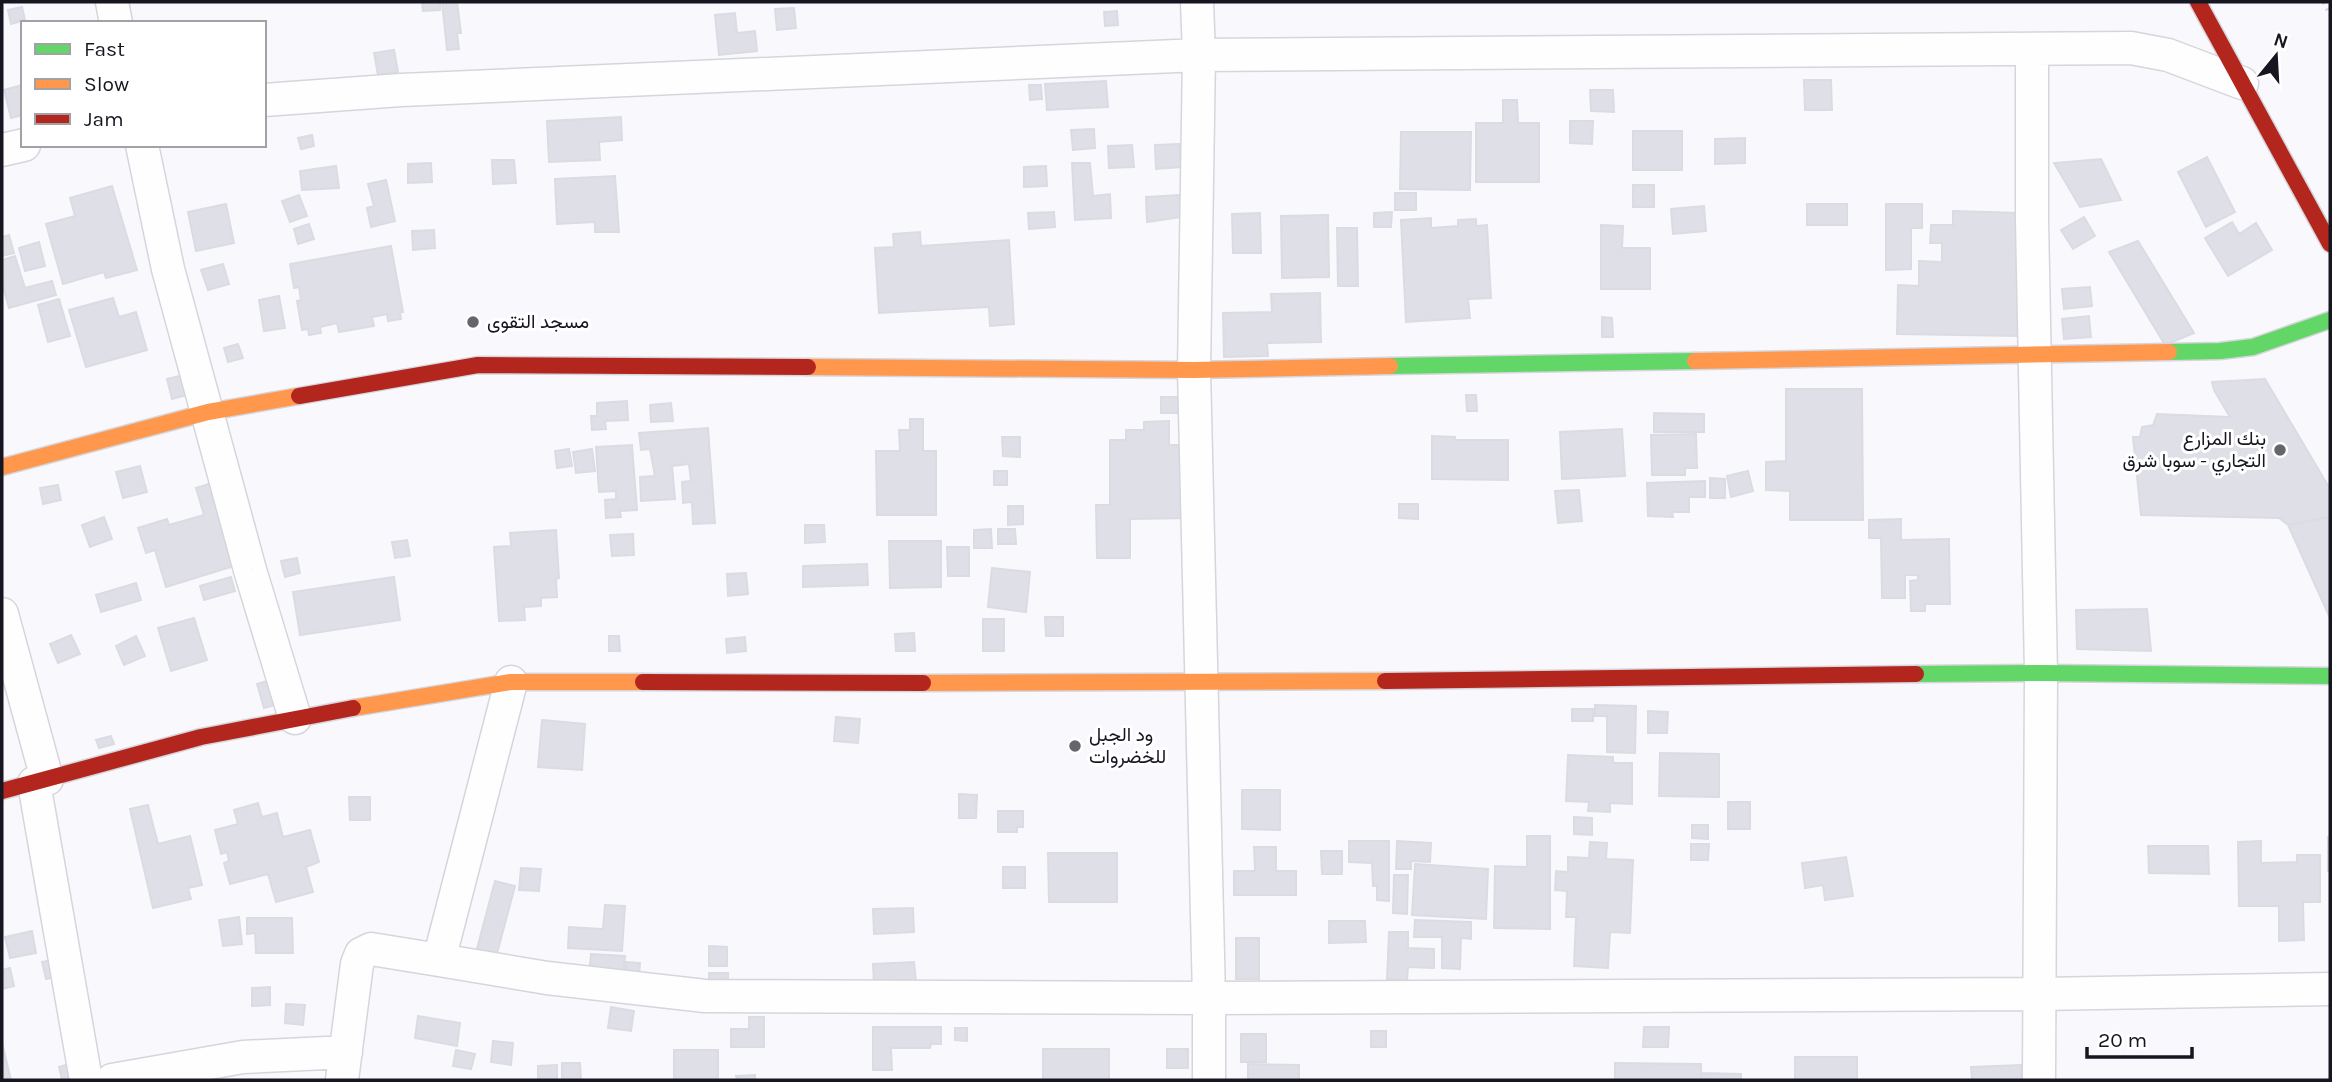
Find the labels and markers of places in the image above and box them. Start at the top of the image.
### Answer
place label: مسجد التقوى [487,311,589,333]
marker: مسجد التقوى [465,314,481,330]
place label: بنك المزارع التجاري - سوبا شرق [2122,428,2266,476]
marker: بنك المزارع التجاري - سوبا شرق [2272,442,2288,458]
place label: ود الجبل للخضروات [1089,724,1166,768]
marker: ود الجبل للخضروات [1067,738,1083,754]

